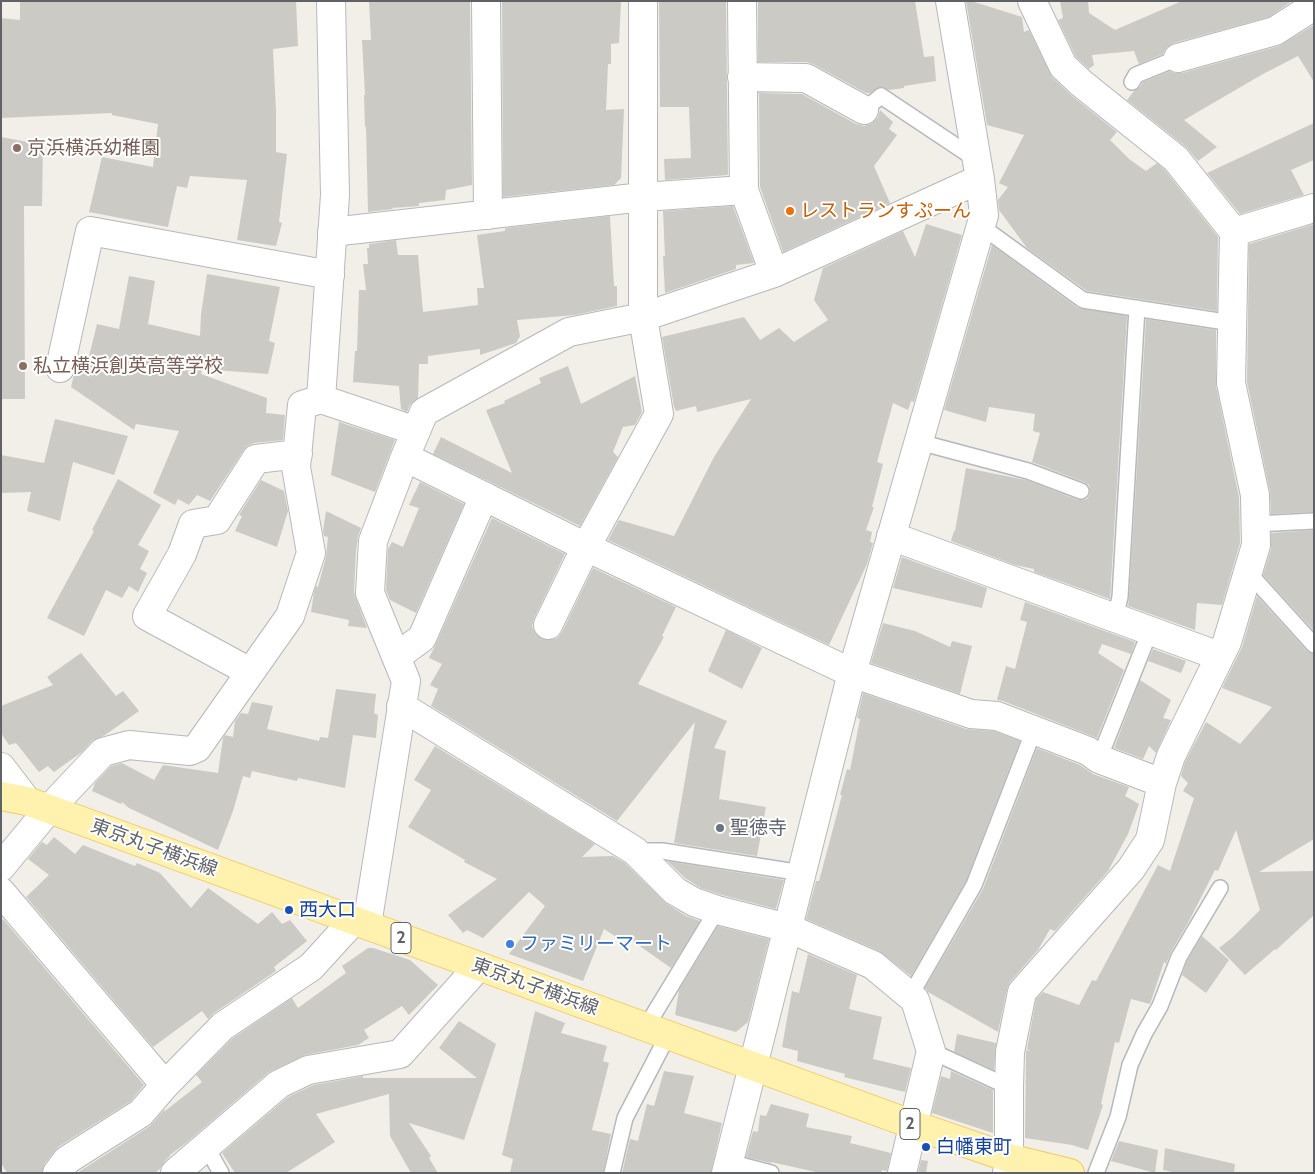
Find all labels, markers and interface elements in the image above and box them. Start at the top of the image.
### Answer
place label: 京浜横浜幼稚園 [27,137,160,159]
marker: 京浜横浜幼稚園 [11,142,23,154]
place label: レストランすぷーん [800,200,971,222]
marker: レストランすぷーん [784,205,796,217]
place label: 私立横浜創英高等学校 [33,355,223,377]
marker: 私立横浜創英高等学校 [17,360,29,372]
street label: 東京丸子横浜線 [88,815,220,881]
place label: 聖徳寺 [730,817,787,839]
marker: 聖徳寺 [714,822,726,834]
place label: 西大口 [299,899,356,921]
marker: 西大口 [283,904,295,916]
road number: 2 [391,922,411,954]
place label: ファミリーマート [520,933,672,955]
marker: ファミリーマート [504,938,516,950]
street label: 東京丸子横浜線 [469,954,601,1020]
road number: 2 [900,1108,920,1140]
place label: 白幡東町 [936,1136,1012,1158]
marker: 白幡東町 [920,1141,932,1153]

